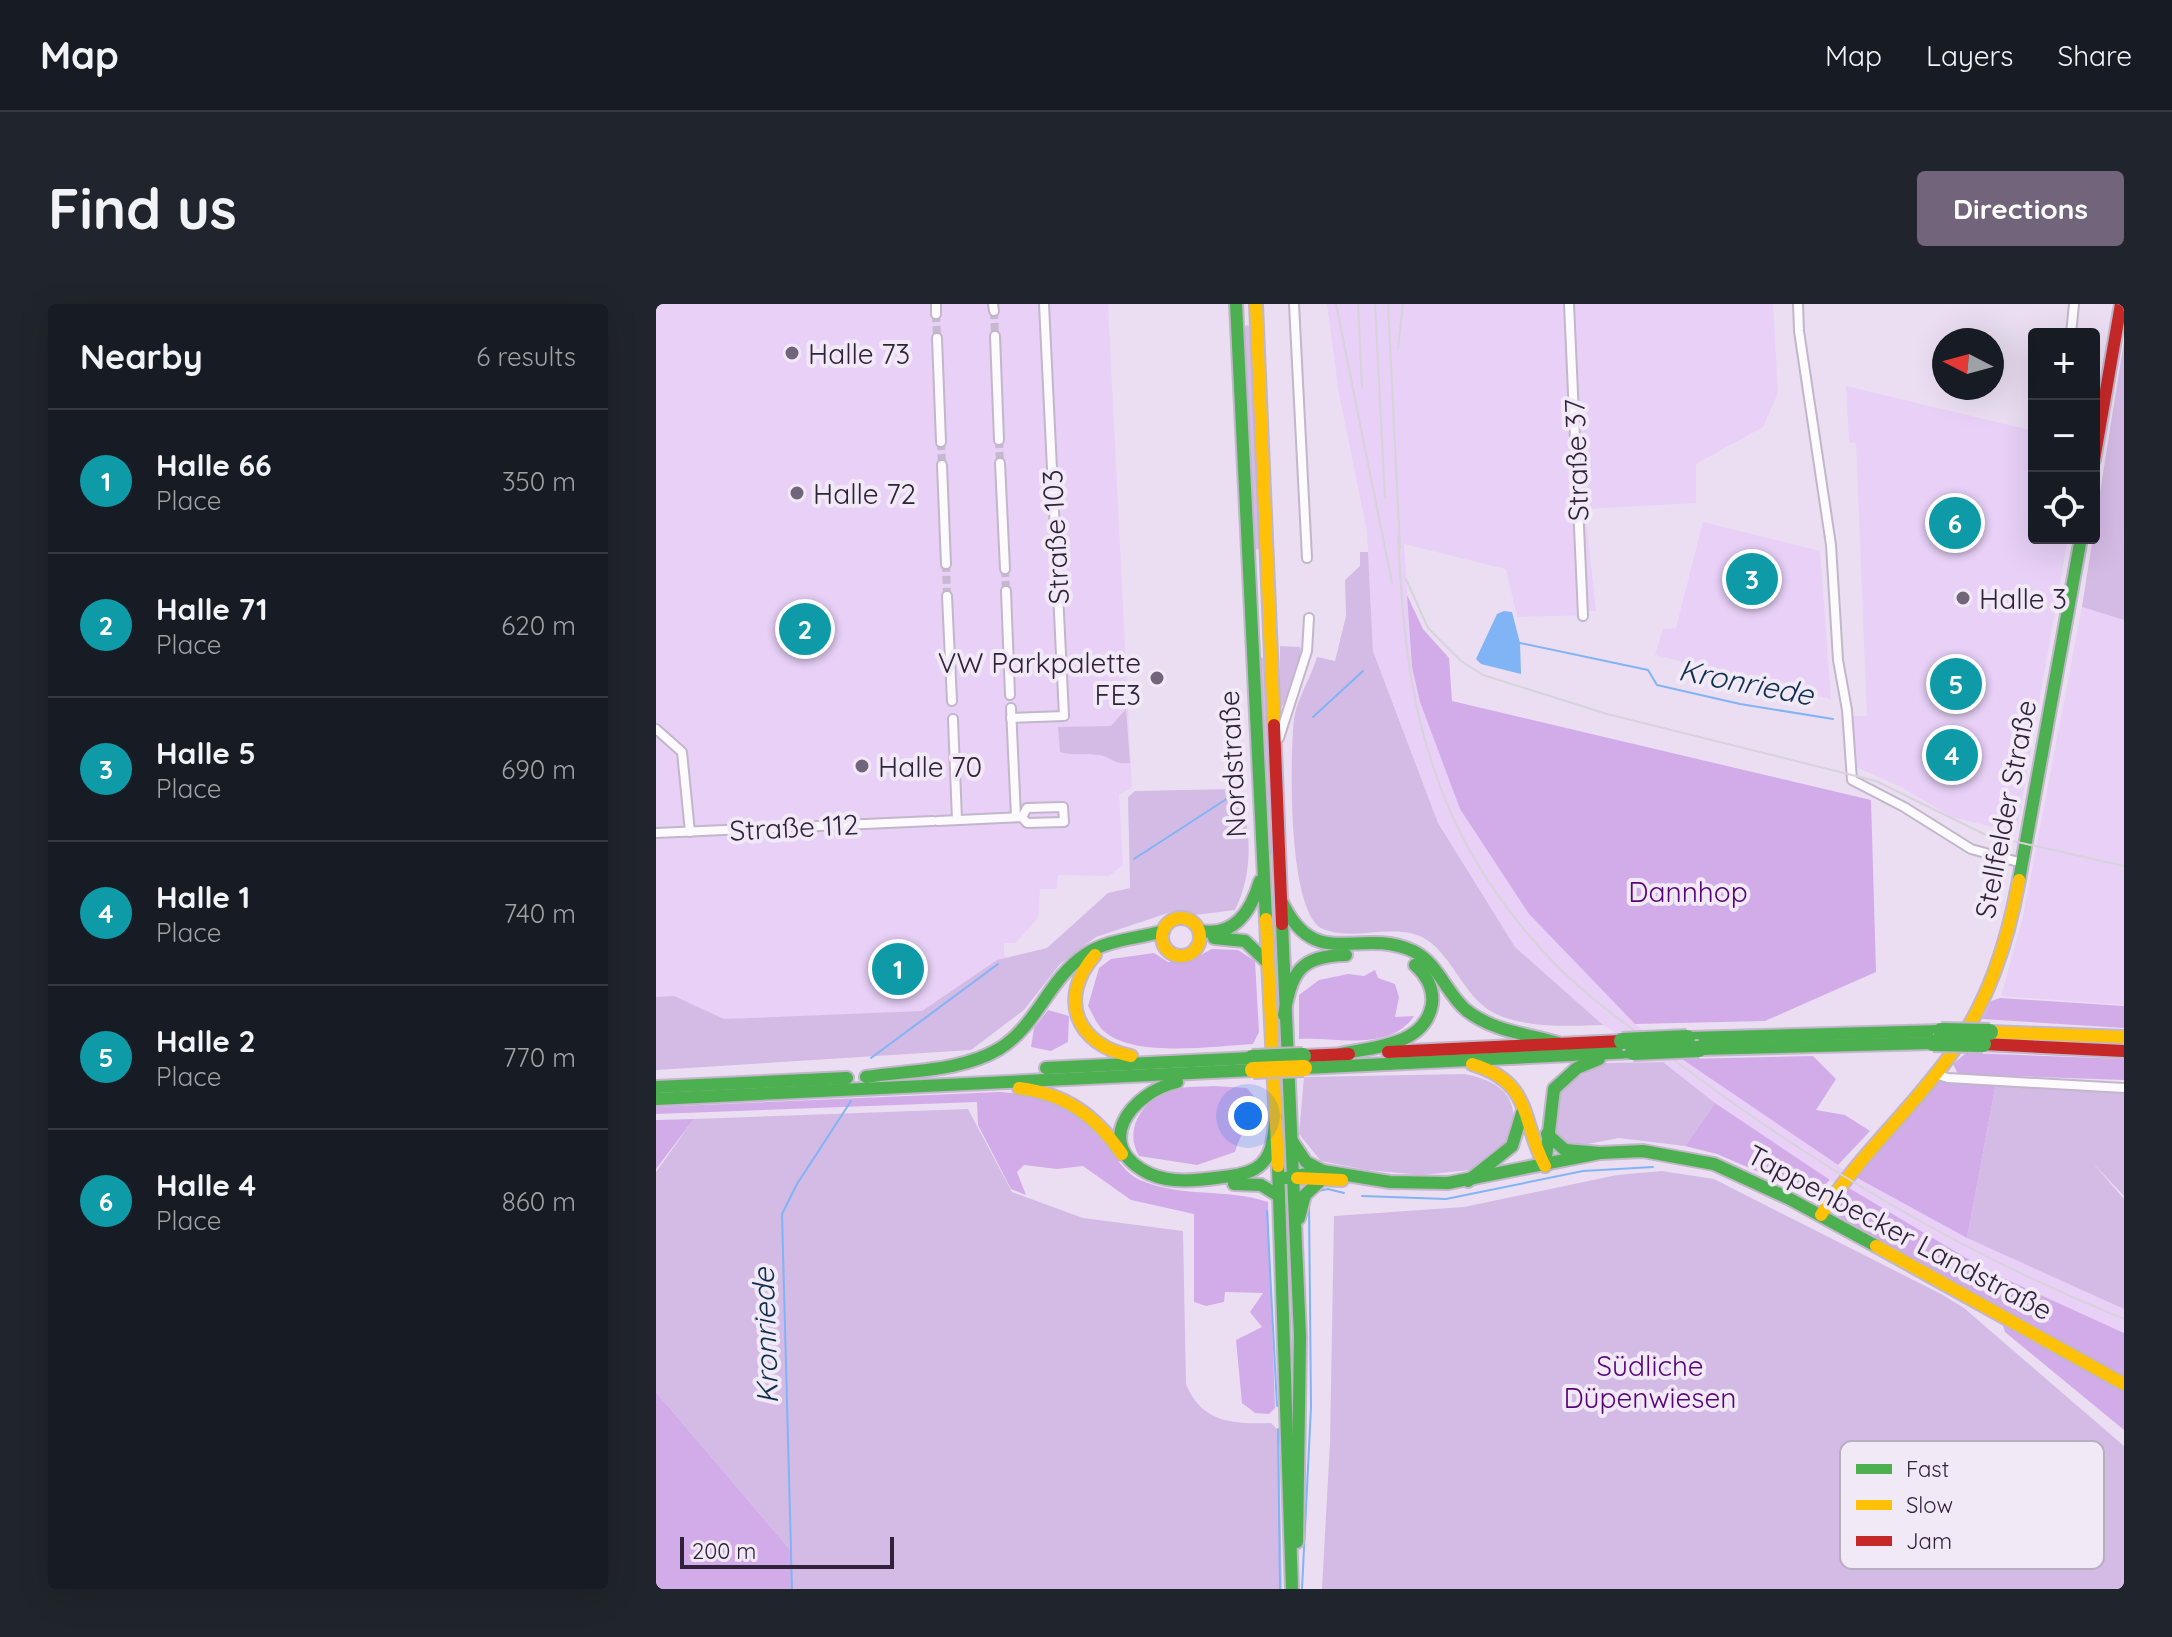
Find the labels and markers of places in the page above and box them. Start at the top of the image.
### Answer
place label: Halle 73 [808,336,910,371]
marker: Halle 73 [783,344,801,362]
place label: Halle 72 [813,476,916,511]
marker: Halle 72 [788,484,806,502]
pin: 6 [1929,493,1981,553]
pin: 3 [1726,549,1778,609]
place label: Halle 3 [1979,581,2067,616]
marker: Halle 3 [1954,589,1972,607]
pin: 2 [779,599,831,659]
place label: VW Parkpalette FE3 [938,645,1141,712]
pin: 5 [1930,654,1982,714]
marker: VW Parkpalette FE3 [1148,669,1166,687]
pin: 4 [1926,725,1978,785]
place label: Halle 70 [878,749,982,784]
marker: Halle 70 [853,757,871,775]
pin: 1 [872,939,924,999]

